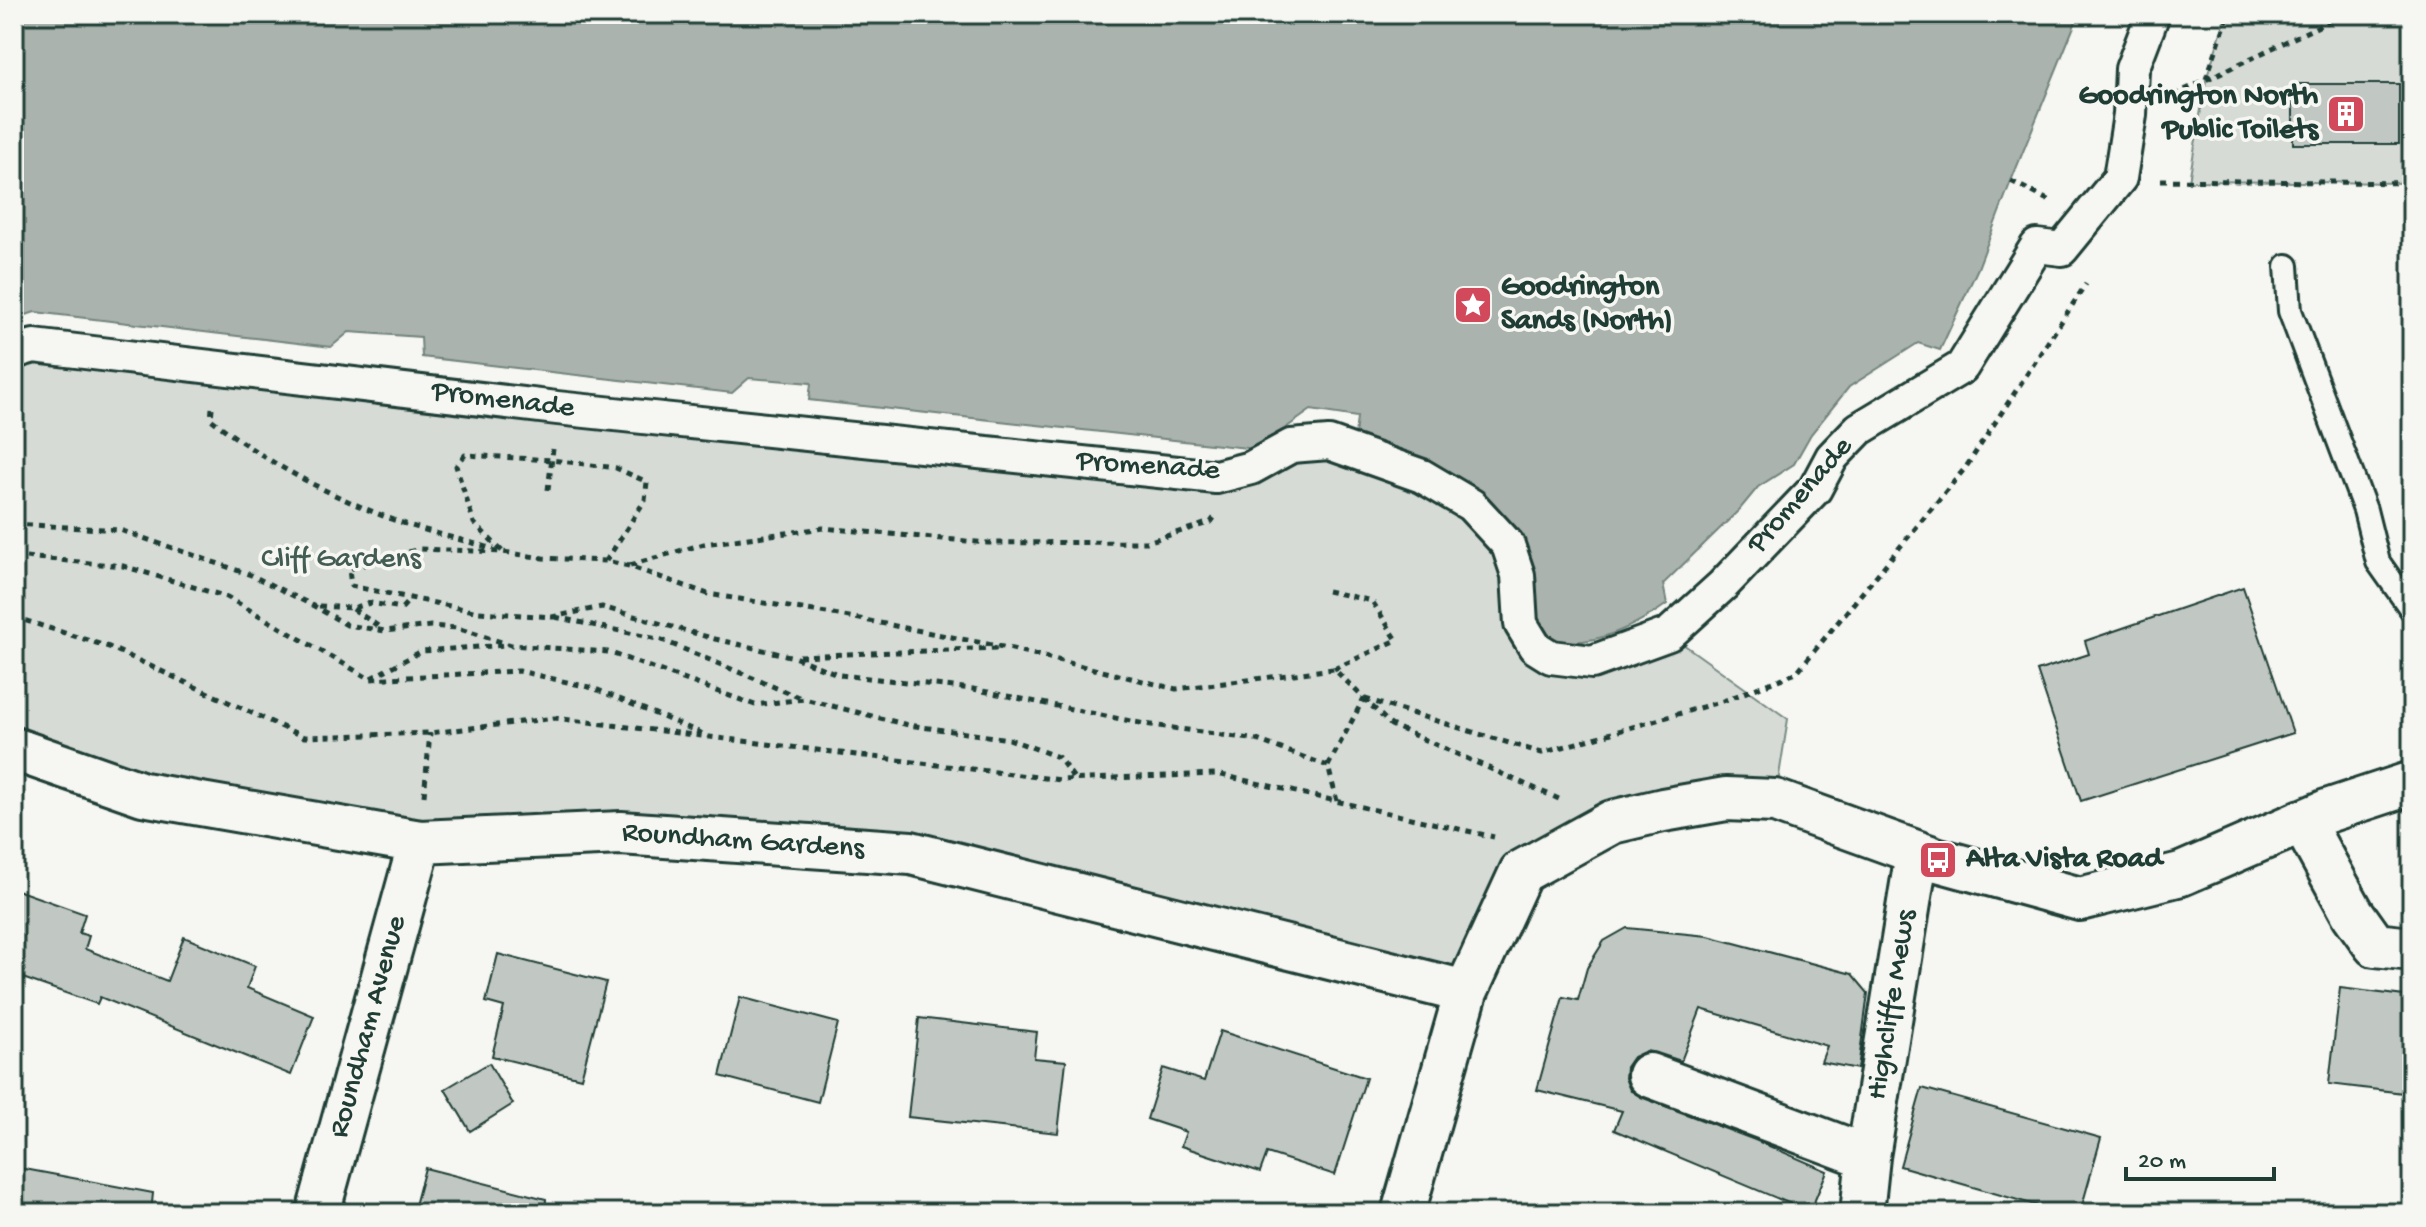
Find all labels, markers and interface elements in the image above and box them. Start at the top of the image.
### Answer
place label: Goodrington North Public Toilets [2079,80,2320,149]
building icon: Goodrington North Public Toilets [2325,93,2367,135]
place label: Goodrington Sands (North) [1501,271,1673,340]
place icon: Goodrington Sands (North) [1452,284,1494,326]
street label: Promenade [429,375,577,427]
street label: Promenade [1740,430,1862,562]
street label: Promenade [1074,444,1221,489]
park label: Cliff Gardens [261,543,422,578]
street label: Roundham Gardens [621,816,866,868]
bus stop icon: Alta Vista Road [1917,839,1959,881]
place label: Alta Vista Road [1965,843,2165,878]
street label: Highcliffe Mews [1861,907,1925,1102]
street label: Roundham Avenue [323,912,416,1142]
scale bar [2126,1131,2274,1181]
text: 20 m [2138,1148,2186,1177]

